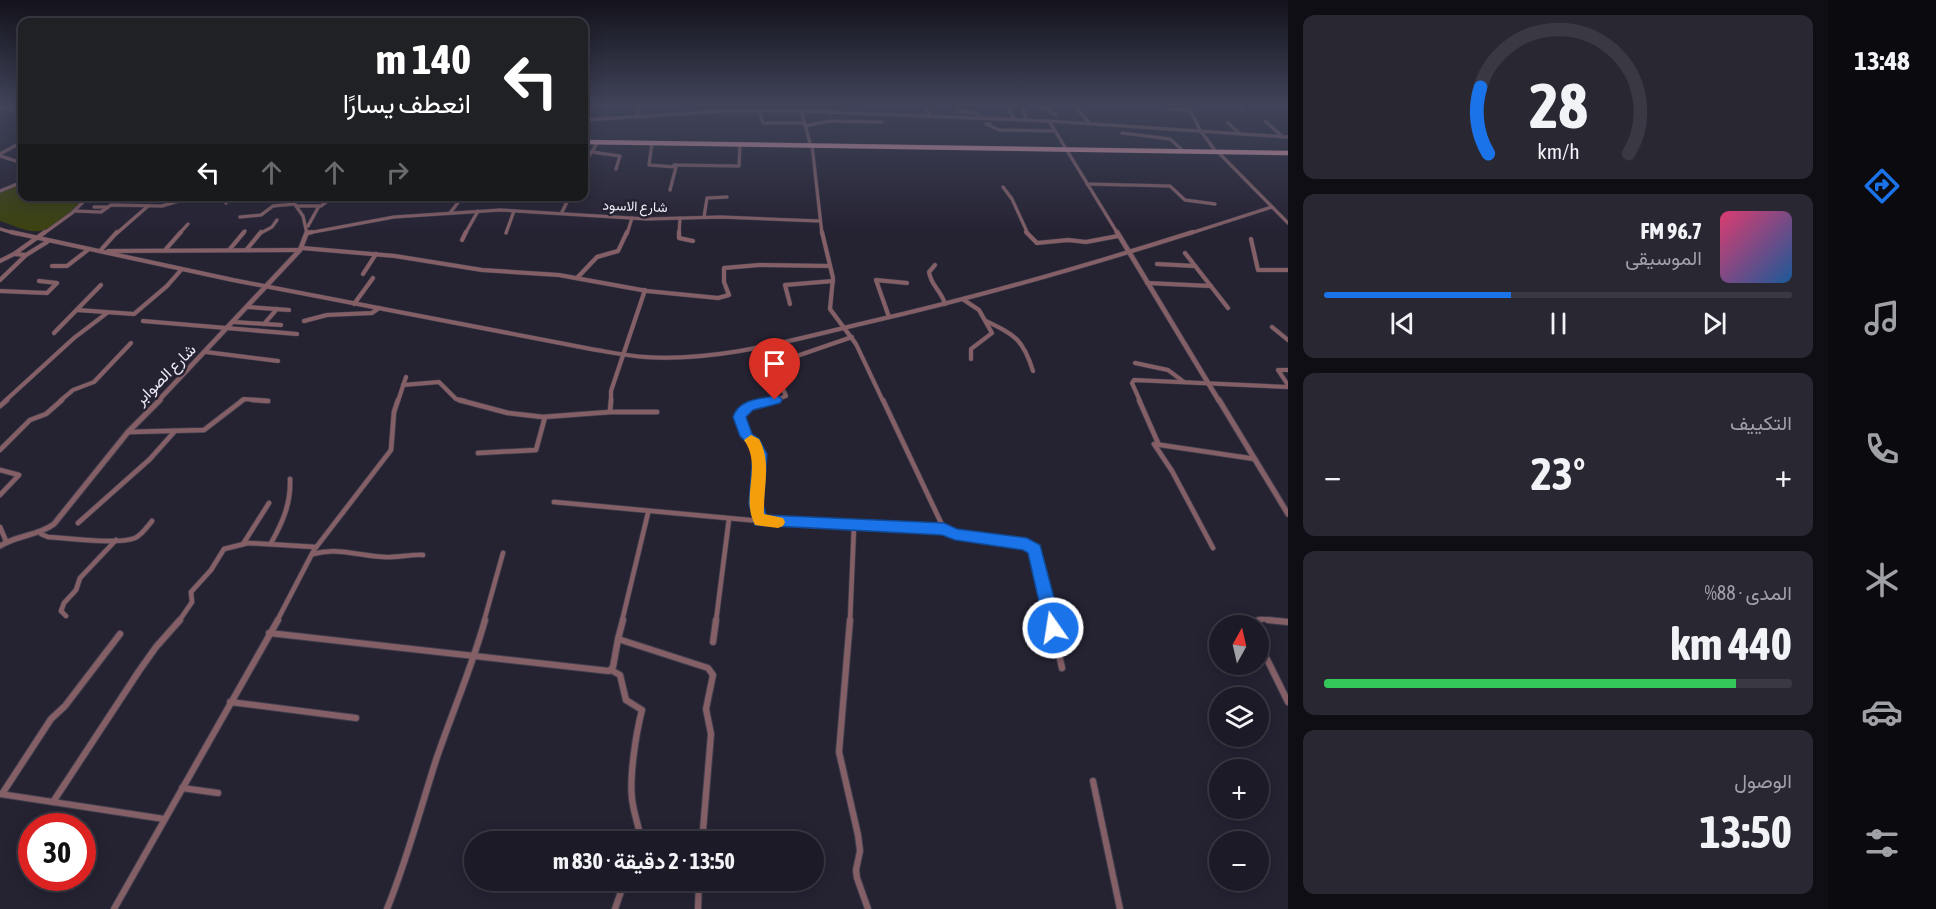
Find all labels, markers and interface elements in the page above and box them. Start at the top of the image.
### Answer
text: 140 m [376,35,471,83]
icon: left [492,42,570,120]
text: 13:48 [1854,45,1910,76]
text: 28 [1529,70,1587,141]
text: انعطف يسارًا [343,88,471,119]
text: km/h [1537,139,1579,164]
icon: left [192,156,225,189]
icon: ahead [255,156,288,189]
icon: ahead [318,156,351,189]
icon: right [381,156,414,189]
icon: directions [1861,165,1903,207]
street label: شارع الاسود [602,197,668,218]
text: 96.7 FM [1640,218,1702,244]
text: الموسيقى [1625,246,1702,269]
icon: music [1861,297,1903,339]
icon: previous [1386,307,1419,340]
icon: pause [1542,307,1575,340]
icon: next [1698,307,1731,340]
pin [749,338,800,400]
street label: شارع الصوابر [130,340,201,411]
icon: arrive [758,347,791,380]
text: التكييف [1730,411,1792,434]
icon: phone [1861,428,1903,470]
text: 23° [1531,448,1585,500]
text: − [1324,456,1341,494]
text: + [1775,456,1792,494]
icon: climate [1861,559,1903,601]
text: المدى · 88% [1704,581,1792,604]
position arrow [1021,596,1085,660]
north arrow [1209,615,1269,675]
map controls [1209,615,1269,891]
text: 440 km [1670,618,1792,670]
button: layers [1209,687,1269,747]
icon: car [1861,691,1903,733]
button: + [1209,759,1269,819]
text: الوصول [1734,769,1792,792]
text: 13:50 [1699,806,1792,858]
speed limit sign: 30 [18,813,96,891]
icon: filters [1861,822,1903,864]
button: − [1209,831,1269,891]
text: 13:50 · 2 دقيقة · 830 m [553,848,735,874]

